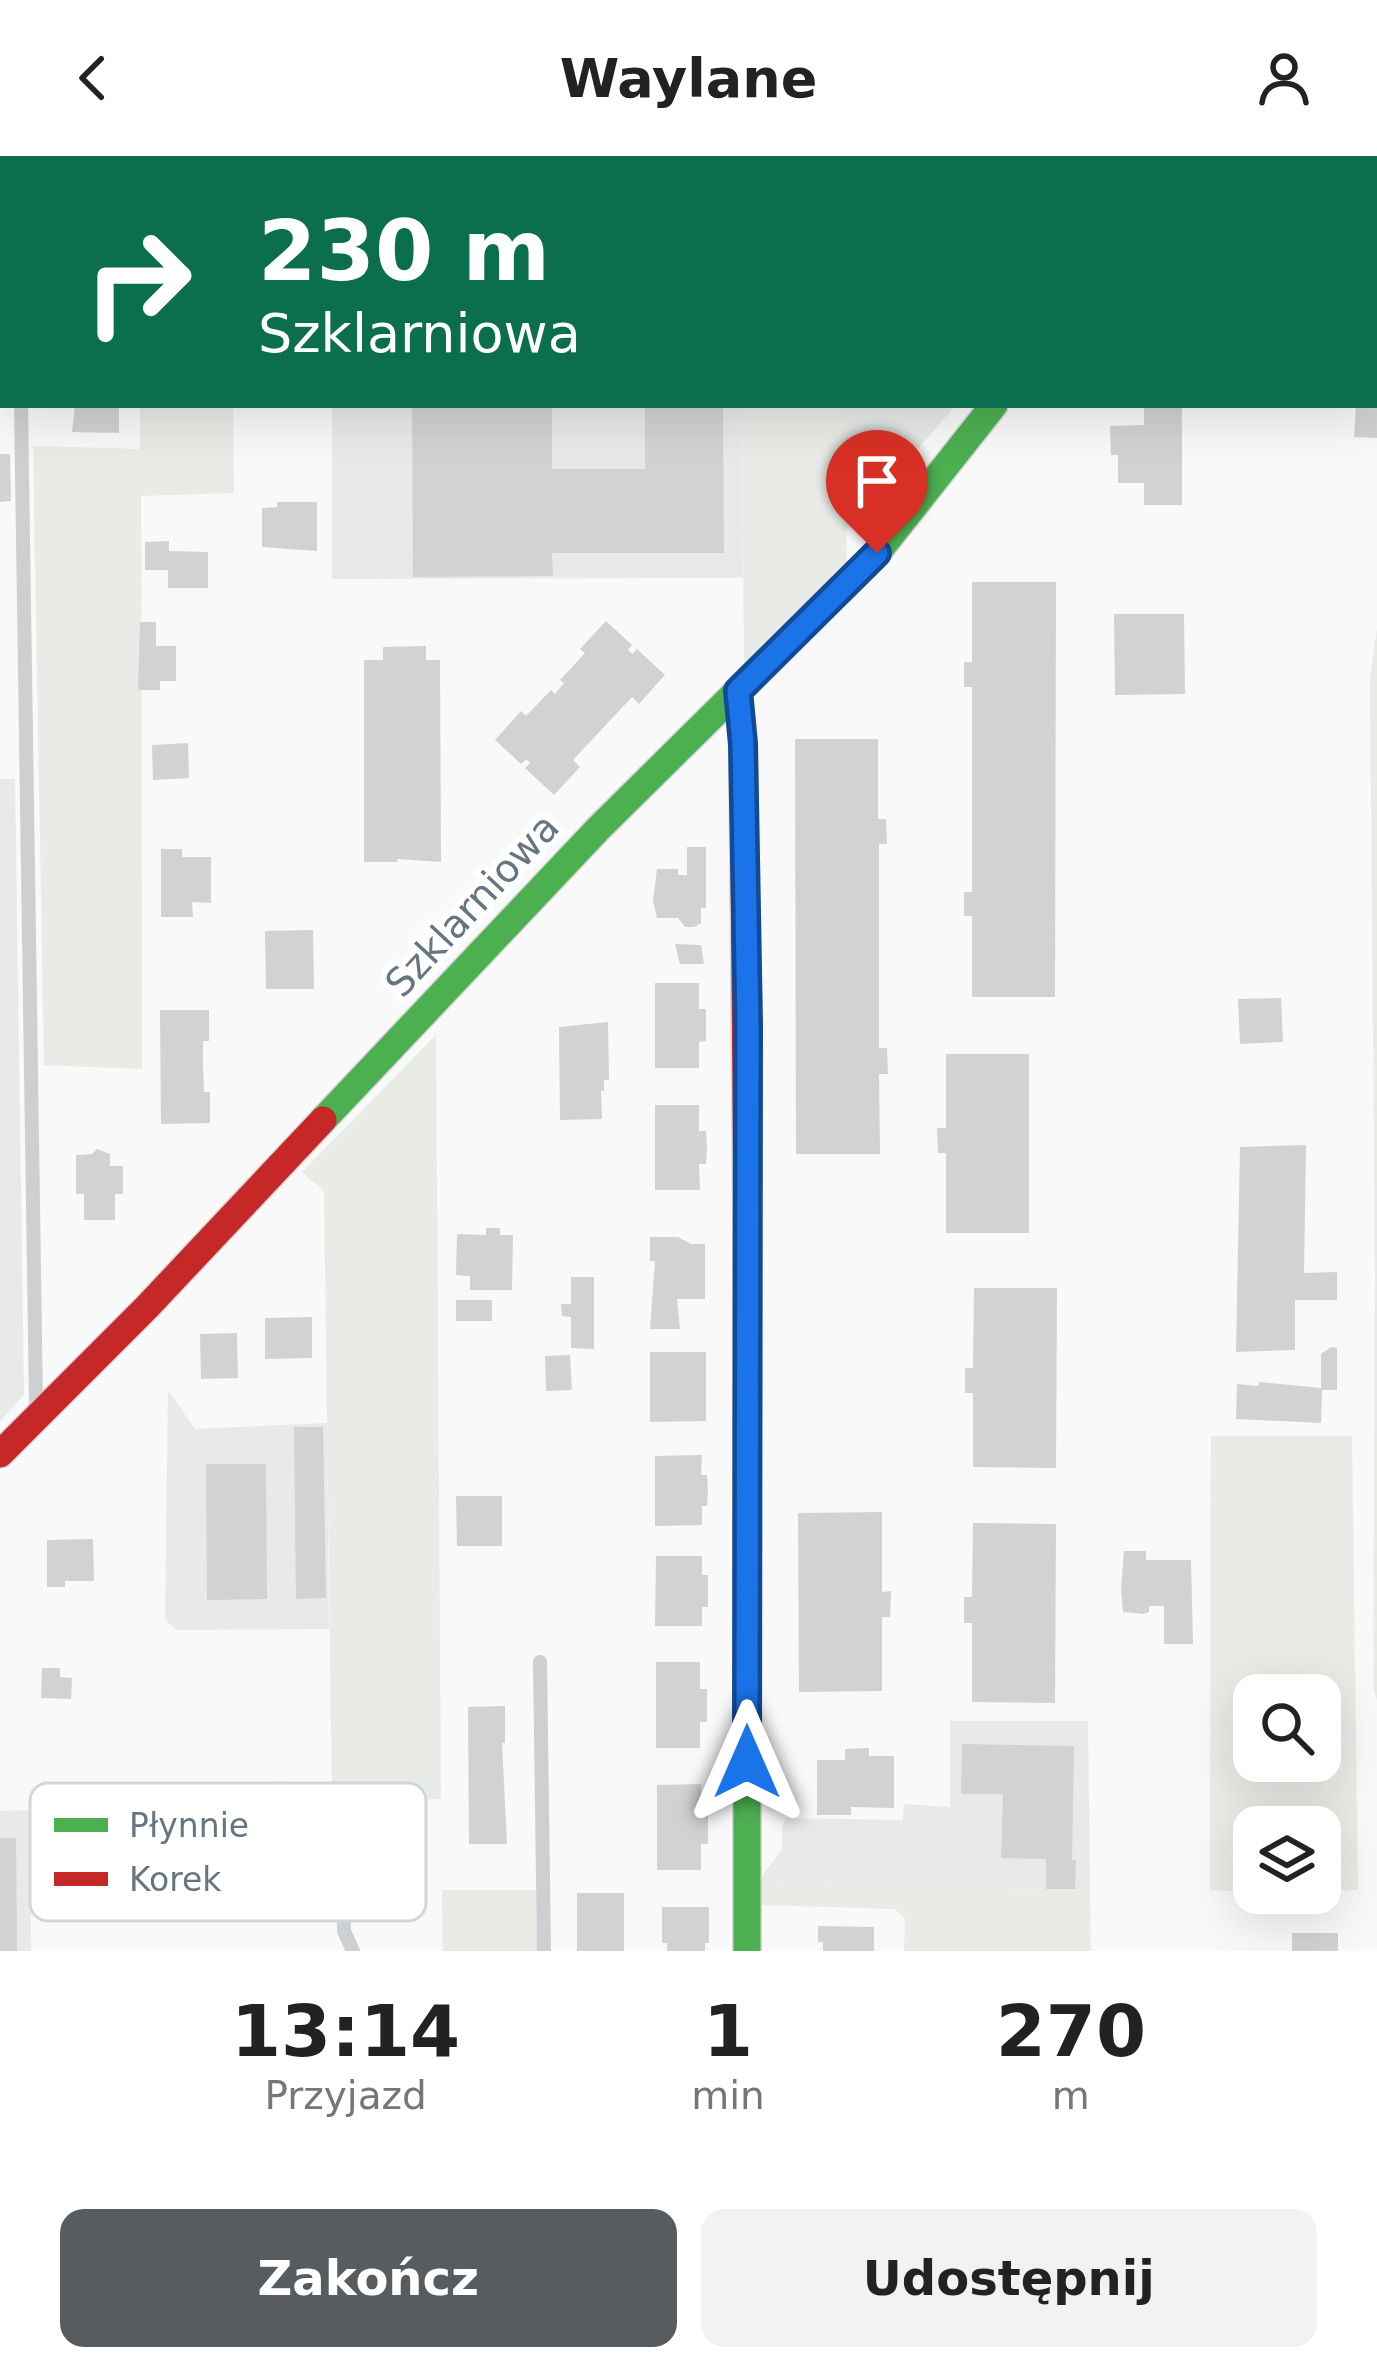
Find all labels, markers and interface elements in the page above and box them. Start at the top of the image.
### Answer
icon: back [60,45,126,111]
icon: person [1251,45,1317,111]
text: Waylane [560,47,817,110]
text: 230 m [258,202,550,300]
icon: right [60,204,216,360]
text: Szklarniowa [258,302,581,365]
pin [826,430,928,553]
icon: arrive [844,448,910,514]
street label: Szklarniowa [376,804,568,1006]
map controls [1233,1674,1341,1914]
button: search [1233,1674,1341,1782]
position arrow [684,1699,810,1825]
legend [30,1783,426,1921]
text: Płynnie [129,1806,249,1845]
button: layers [1233,1806,1341,1914]
text: Korek [129,1860,222,1899]
text: 13:14 [231,1989,460,2073]
text: 1 [703,1989,753,2073]
text: 270 [996,1989,1146,2073]
text: Przyjazd [264,2073,427,2118]
text: min [691,2073,765,2118]
text: m [1052,2073,1090,2118]
button: Zakończ [60,2209,677,2347]
button: Udostępnij [701,2209,1317,2347]

